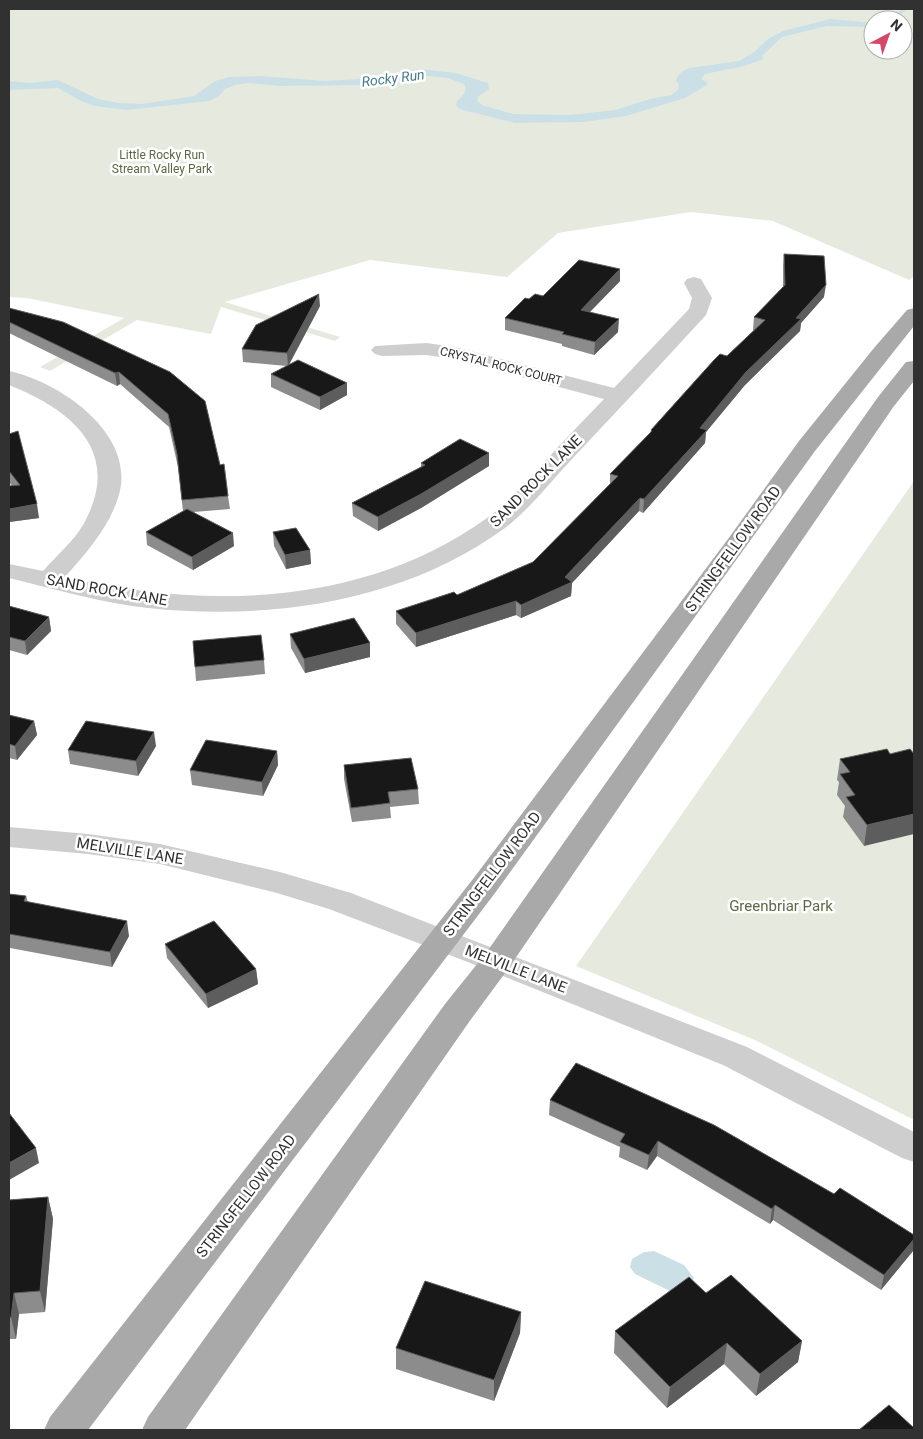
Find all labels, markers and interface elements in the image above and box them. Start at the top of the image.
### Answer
north arrow [863,10,913,60]
text: N [888,16,906,34]
water label: Rocky Run [361,66,425,90]
park label: Little Rocky Run Stream Valley Park [112,148,213,176]
street label: CRYSTAL ROCK COURT [439,344,563,388]
street label: SAND ROCK LANE [486,431,586,531]
street label: STRINGFELLOW ROAD [681,483,785,615]
street label: SAND ROCK LANE [45,570,169,610]
street label: STRINGFELLOW ROAD [439,808,545,940]
street label: MELVILLE LANE [75,834,185,868]
park label: Greenbriar Park [729,897,833,915]
street label: MELVILLE LANE [463,941,570,997]
street label: STRINGFELLOW ROAD [192,1131,300,1261]

